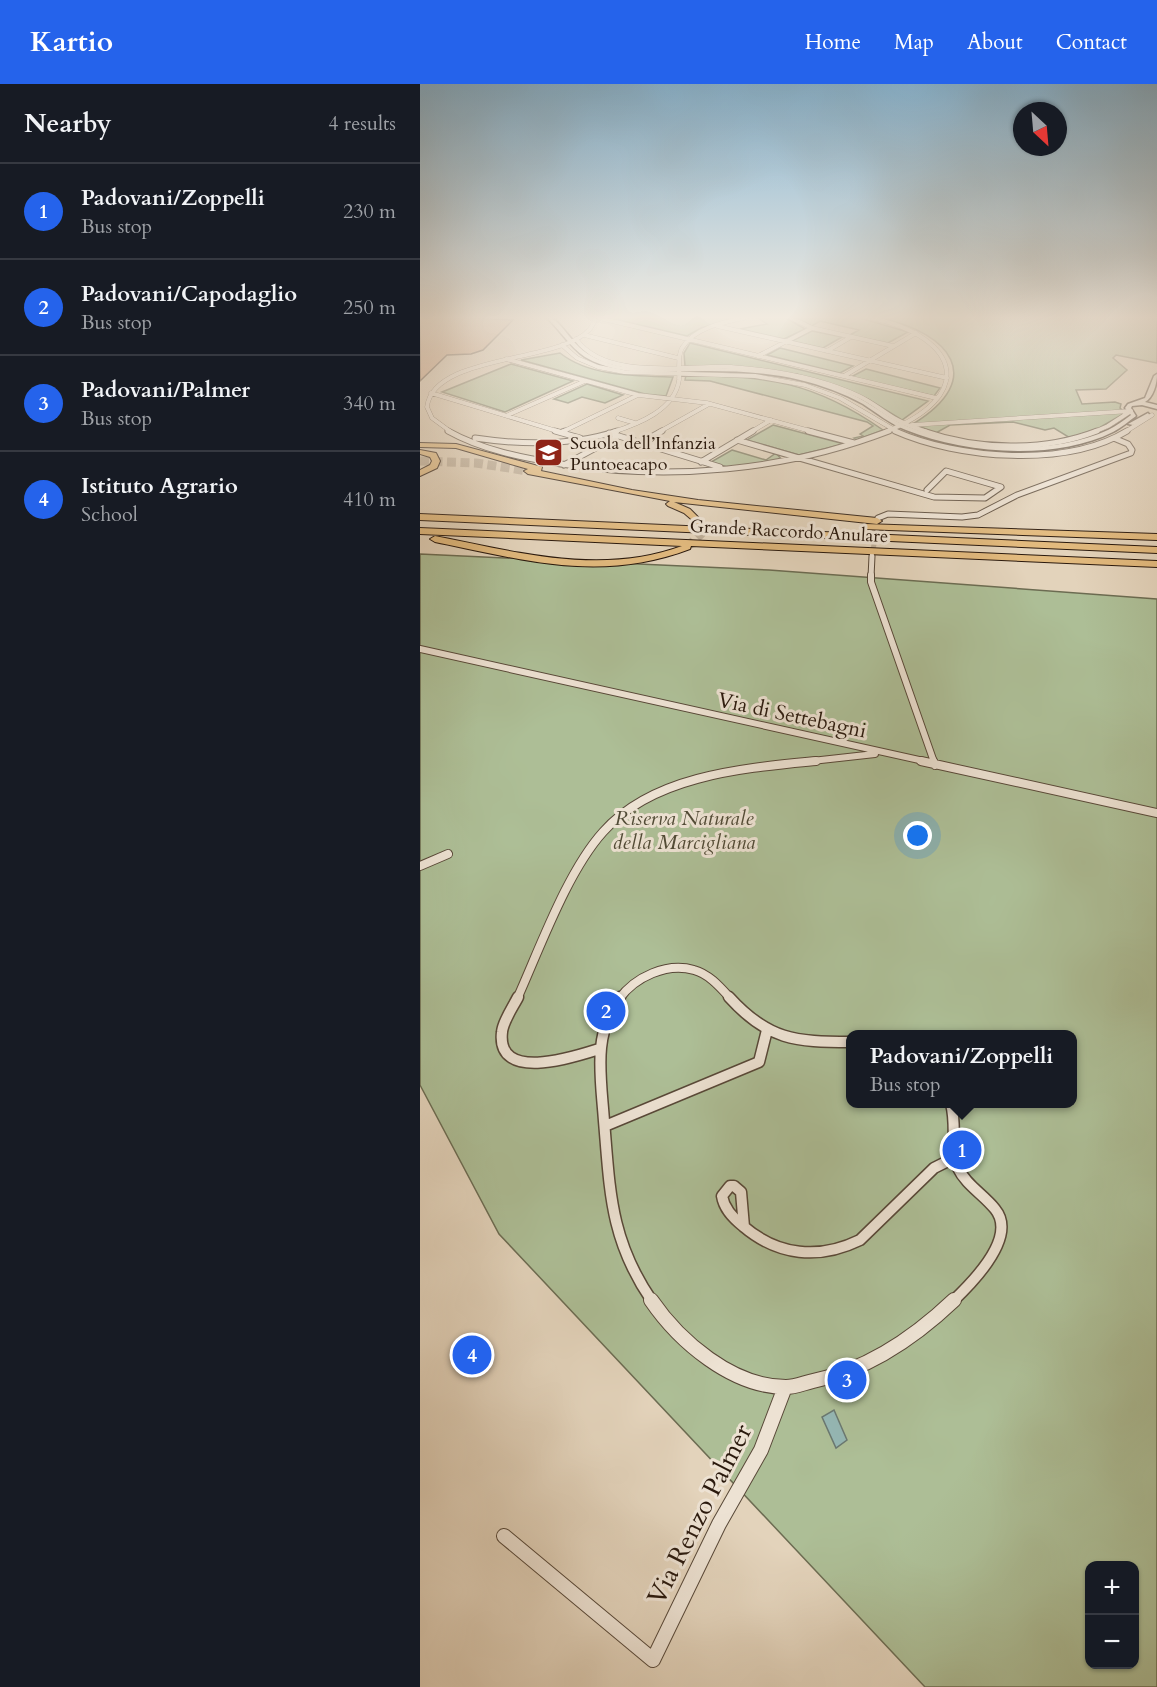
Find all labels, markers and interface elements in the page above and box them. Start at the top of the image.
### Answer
text: Kartio [30,23,113,61]
text: Home [805,28,861,57]
text: Map [894,28,934,57]
text: About [967,28,1023,57]
text: Contact [1056,28,1127,57]
north arrow [1013,102,1067,156]
text: Nearby [24,106,112,141]
text: 4 results [328,110,396,137]
text: Padovani/Zoppelli [81,183,265,213]
text: 1 [38,198,49,225]
text: 230 m [343,198,396,225]
text: Bus stop [81,213,152,240]
text: Padovani/Capodaglio [81,279,297,309]
text: 2 [38,294,49,321]
text: 250 m [343,294,396,321]
text: Bus stop [81,309,152,336]
text: Padovani/Palmer [81,375,250,405]
text: 3 [38,390,49,417]
text: 340 m [343,390,396,417]
text: Bus stop [81,405,152,432]
place label: Scuola dell’Infanzia Puntoeacapo [570,431,716,477]
school or university icon: Scuola dell’Infanzia Puntoeacapo [533,437,565,469]
text: Istituto Agrario [81,471,238,501]
text: 4 [38,486,49,513]
text: 410 m [343,486,396,513]
text: School [81,501,138,528]
street label: Grande Raccordo Anulare [689,514,889,549]
street label: Via di Settebagni [715,686,869,745]
park label: Riserva Naturale della Marcigliana [612,804,756,857]
your location [903,821,932,850]
pin: 2 [586,988,626,1034]
popup [846,1030,1077,1108]
text: Padovani/Zoppelli [870,1041,1053,1071]
text: Bus stop [870,1071,941,1098]
pin: 1 [942,1128,982,1172]
pin: 4 [452,1332,492,1378]
pin: 3 [828,1358,866,1402]
street label: Via Renzo Palmer [639,1417,760,1611]
map controls [1085,1561,1139,1669]
button: + [1085,1561,1139,1615]
button: − [1085,1615,1139,1669]

